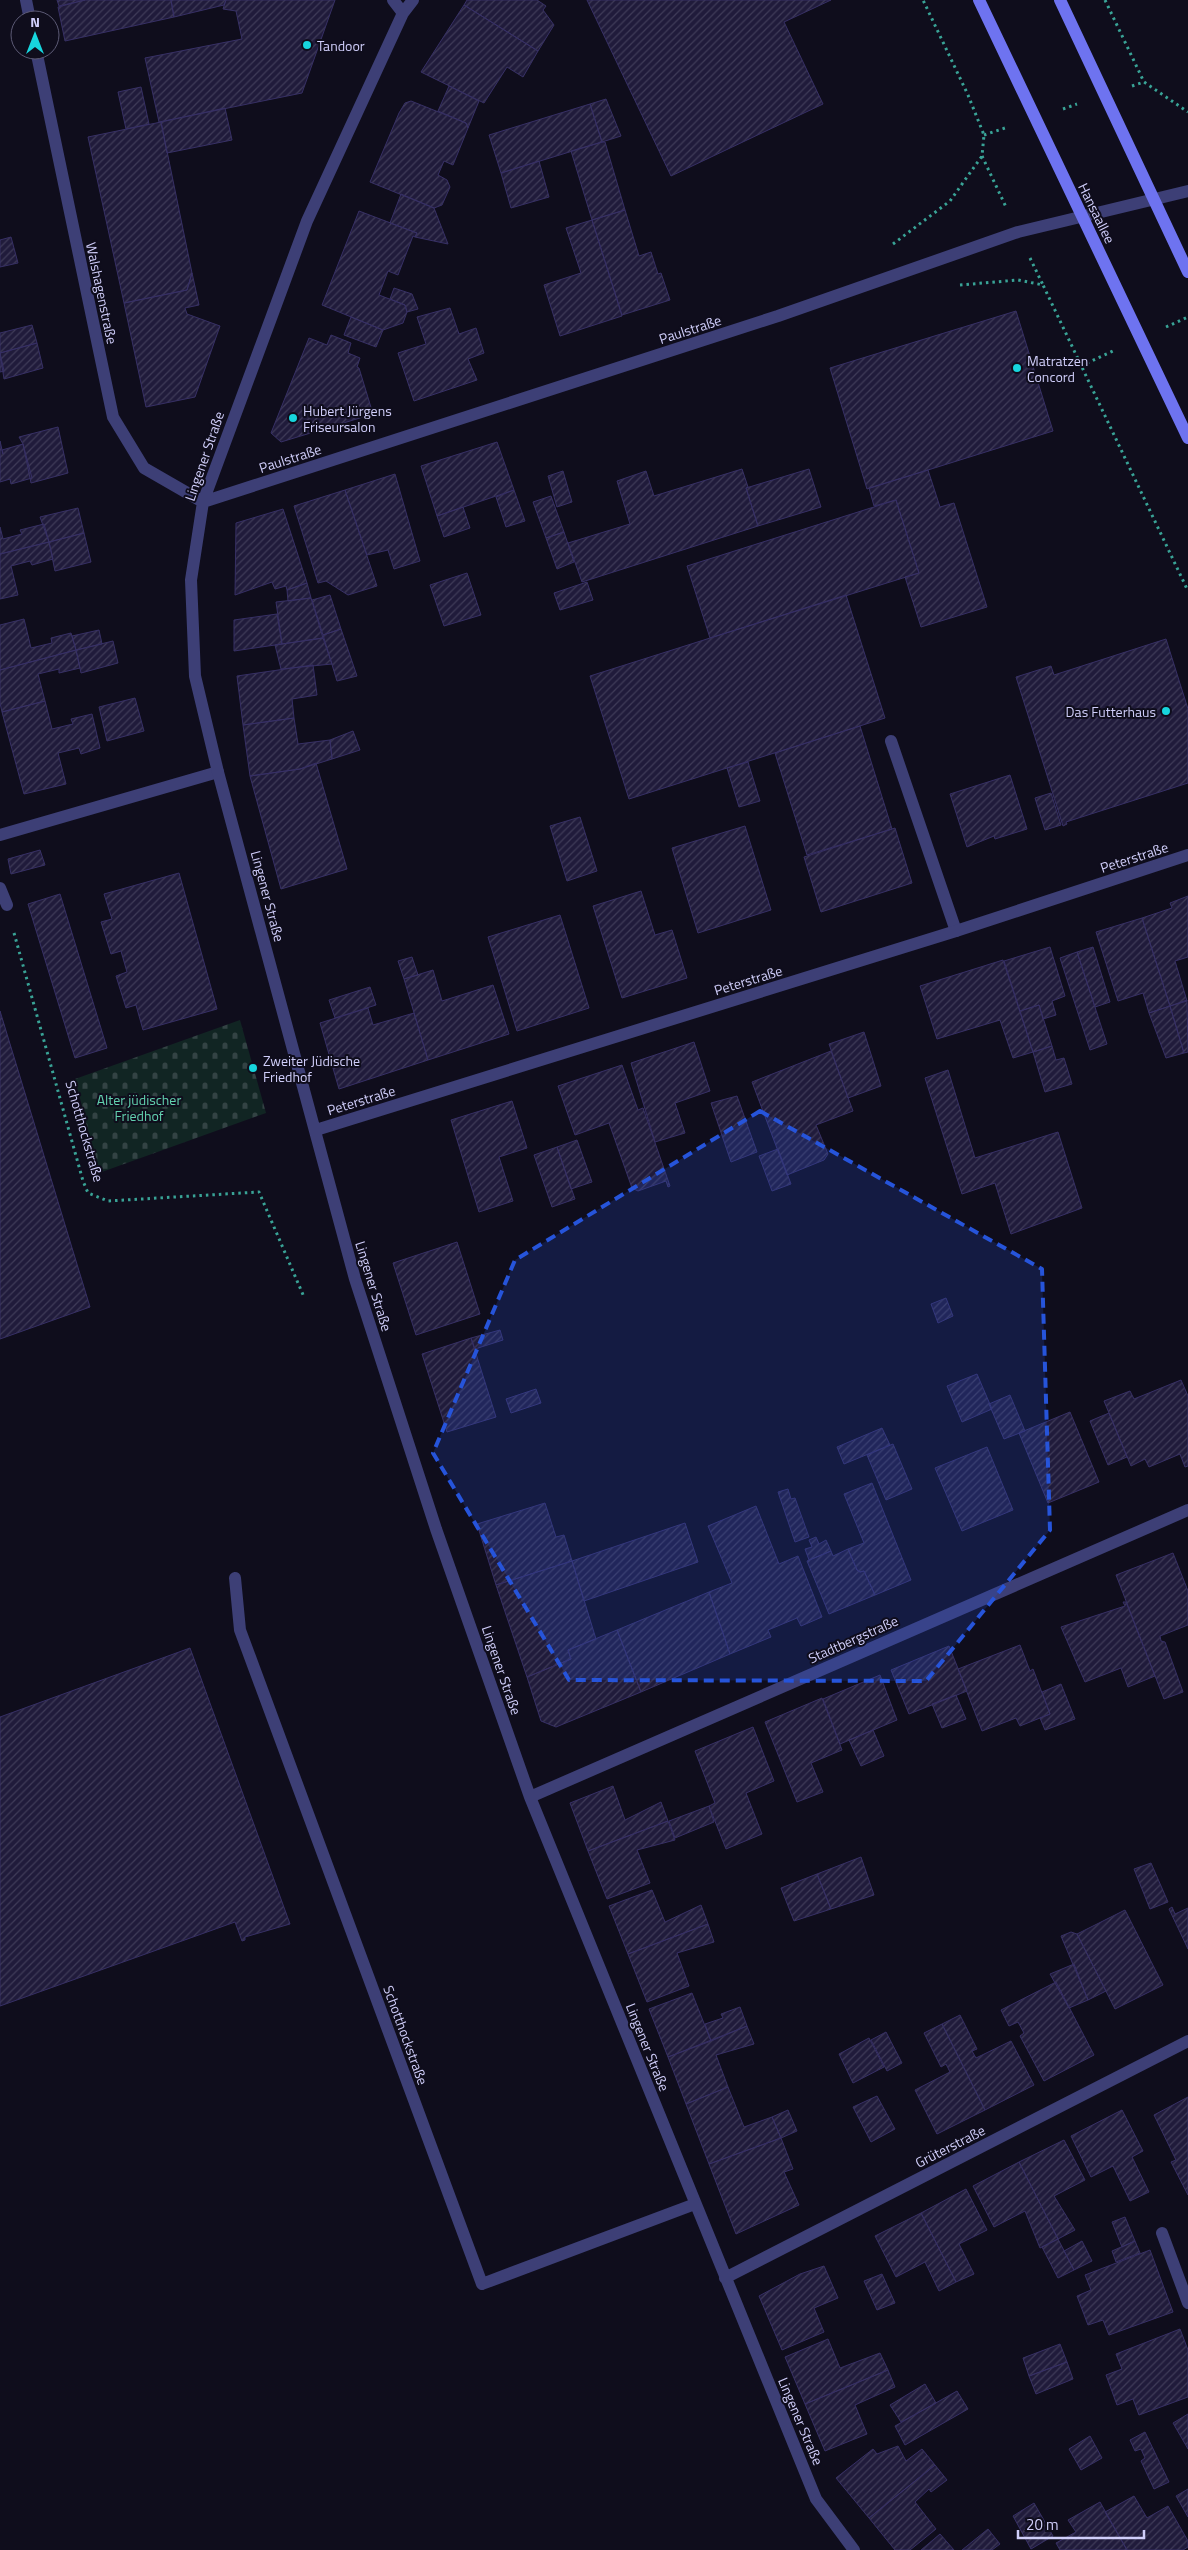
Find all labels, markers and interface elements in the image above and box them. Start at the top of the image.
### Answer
north arrow [10,10,60,60]
text: N [30,11,40,32]
place label: Tandoor [317,35,365,56]
marker: Tandoor [301,39,313,51]
street label: Hansaallee [1073,179,1121,247]
street label: Walshagenstraße [81,240,123,346]
street label: Paulstraße [656,309,724,349]
place label: Matratzen Concord [1027,350,1088,387]
marker: Matratzen Concord [1011,362,1023,374]
place label: Hubert Jürgens Friseursalon [303,400,392,437]
street label: Lingener Straße [179,408,229,504]
marker: Hubert Jürgens Friseursalon [287,412,299,424]
street label: Paulstraße [256,438,324,478]
place label: Das Futterhaus [1066,701,1156,722]
marker: Das Futterhaus [1160,705,1172,717]
street label: Peterstraße [1097,836,1171,878]
street label: Lingener Straße [246,848,290,944]
street label: Peterstraße [711,960,785,1000]
place label: Zweiter Jüdische Friedhof [263,1050,360,1087]
marker: Zweiter Jüdische Friedhof [247,1062,259,1074]
street label: Schotthockstraße [61,1078,109,1184]
street label: Peterstraße [324,1080,398,1120]
park label: Alter jüdischer Friedhof [97,1089,181,1126]
street label: Lingener Straße [350,1238,398,1334]
street label: Stadtbergstraße [805,1610,901,1668]
street label: Lingener Straße [477,1622,527,1718]
street label: Schotthockstraße [378,1982,434,2088]
street label: Lingener Straße [621,2000,675,2094]
street label: Grüterstraße [911,2119,989,2173]
street label: Lingener Straße [773,2374,829,2468]
scale bar [1018,2508,1144,2540]
text: 20 m [1026,2513,1059,2536]

